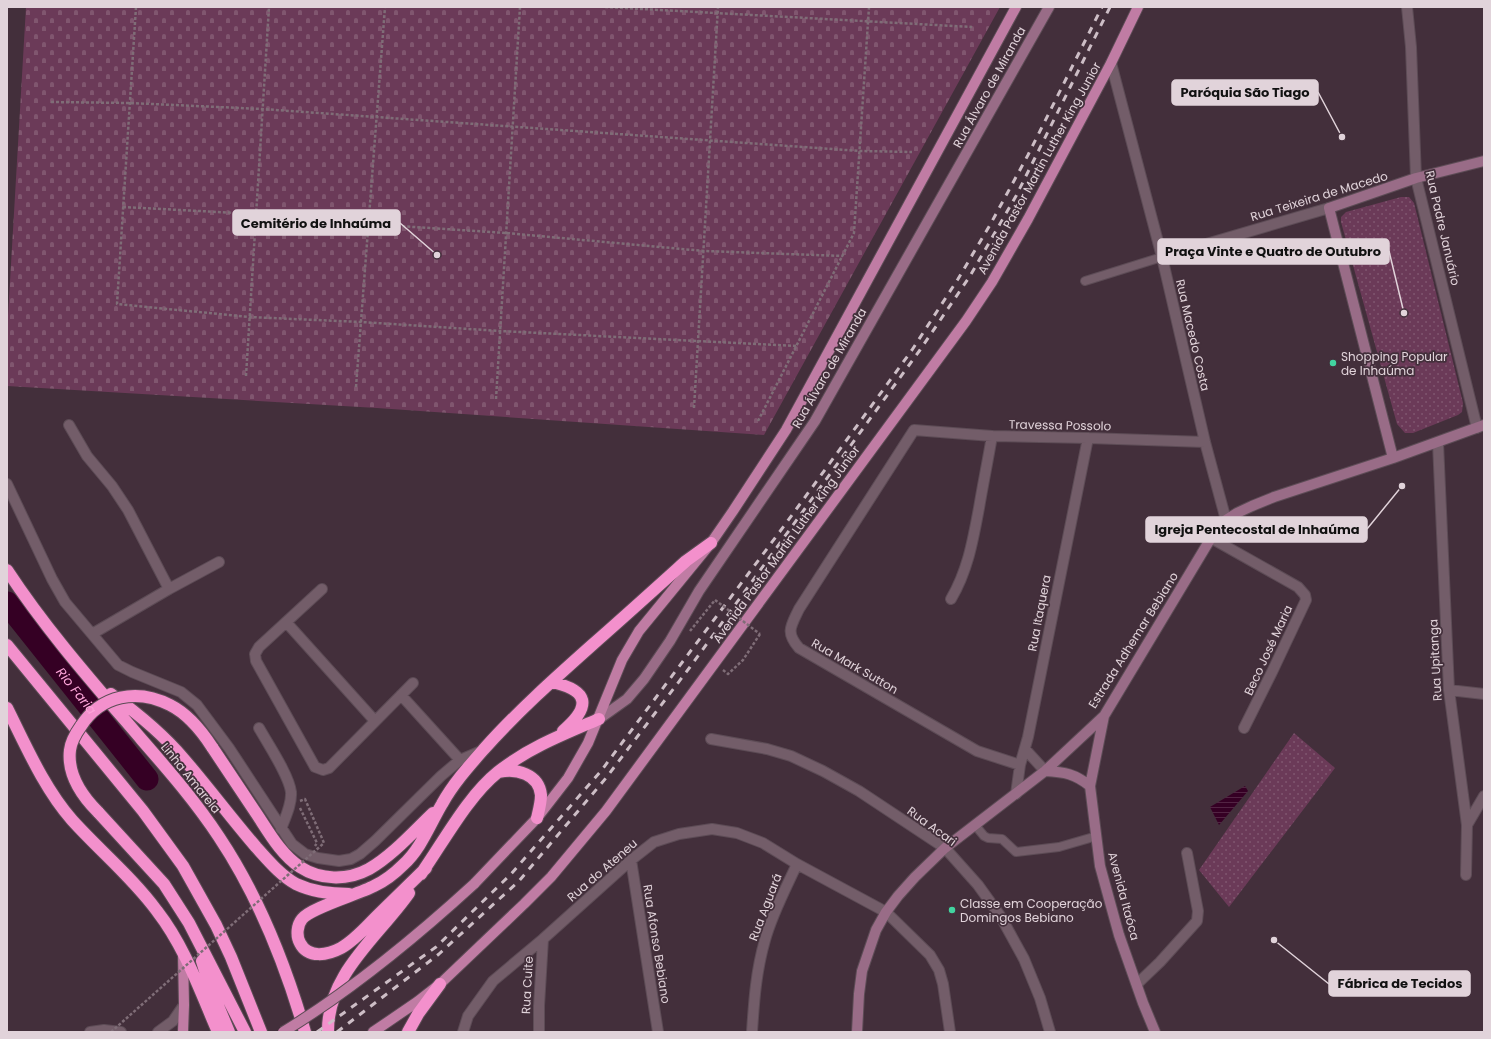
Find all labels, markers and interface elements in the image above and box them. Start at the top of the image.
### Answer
street label: Rua Álvaro de Miranda [949,23,1029,151]
street label: Avenida Pastor Martin Luther King Junior [973,58,1105,277]
callout: Paróquia São Tiago [1172,80,1318,105]
text: Paróquia São Tiago [1180,83,1310,102]
street label: Rua Teixeira de Macedo [1248,167,1390,225]
street label: Rua Padre Januário [1421,169,1465,288]
callout: Cemitério de Inhaúma [233,210,400,235]
text: Cemitério de Inhaúma [241,214,391,233]
callout: Praça Vinte e Quatro de Outubro [1158,239,1389,264]
text: Praça Vinte e Quatro de Outubro [1165,242,1381,261]
street label: Rua Macedo Costa [1172,277,1214,393]
street label: Rua Álvaro de Miranda [788,305,870,431]
place label: Shopping Popular de Inhaúma [1341,348,1448,379]
marker: Shopping Popular de Inhaúma [1328,358,1338,368]
street label: Travessa Possolo [1009,416,1112,434]
street label: Avenida Pastor Martin Luther King Junior [708,441,864,646]
callout: Igreja Pentecostal de Inhaúma [1146,517,1367,542]
text: Igreja Pentecostal de Inhaúma [1154,520,1360,539]
street label: Estrada Adhemar Bebiano [1084,568,1182,711]
street label: Rua Itaquera [1023,573,1055,653]
street label: Beco José Maria [1240,602,1296,698]
street label: Rua Upitanga [1424,619,1446,701]
street label: Rua Mark Sutton [809,634,901,698]
water label: Rio Faria [52,663,102,718]
street label: Linha Amarela [157,739,225,817]
street label: Rua Acari [904,802,960,850]
street label: Rua do Ateneu [563,835,641,905]
street label: Avenida Itaóca [1104,850,1144,942]
street label: Rua Aguará [744,871,786,943]
street label: Rua Afonso Bebiano [639,883,675,1005]
place label: Classe em Cooperação Domingos Bebiano [960,895,1103,926]
marker: Classe em Cooperação Domingos Bebiano [947,905,957,915]
street label: Rua Cuite [517,956,537,1014]
callout: Fábrica de Tecidos [1329,971,1470,996]
text: Fábrica de Tecidos [1338,974,1462,993]

